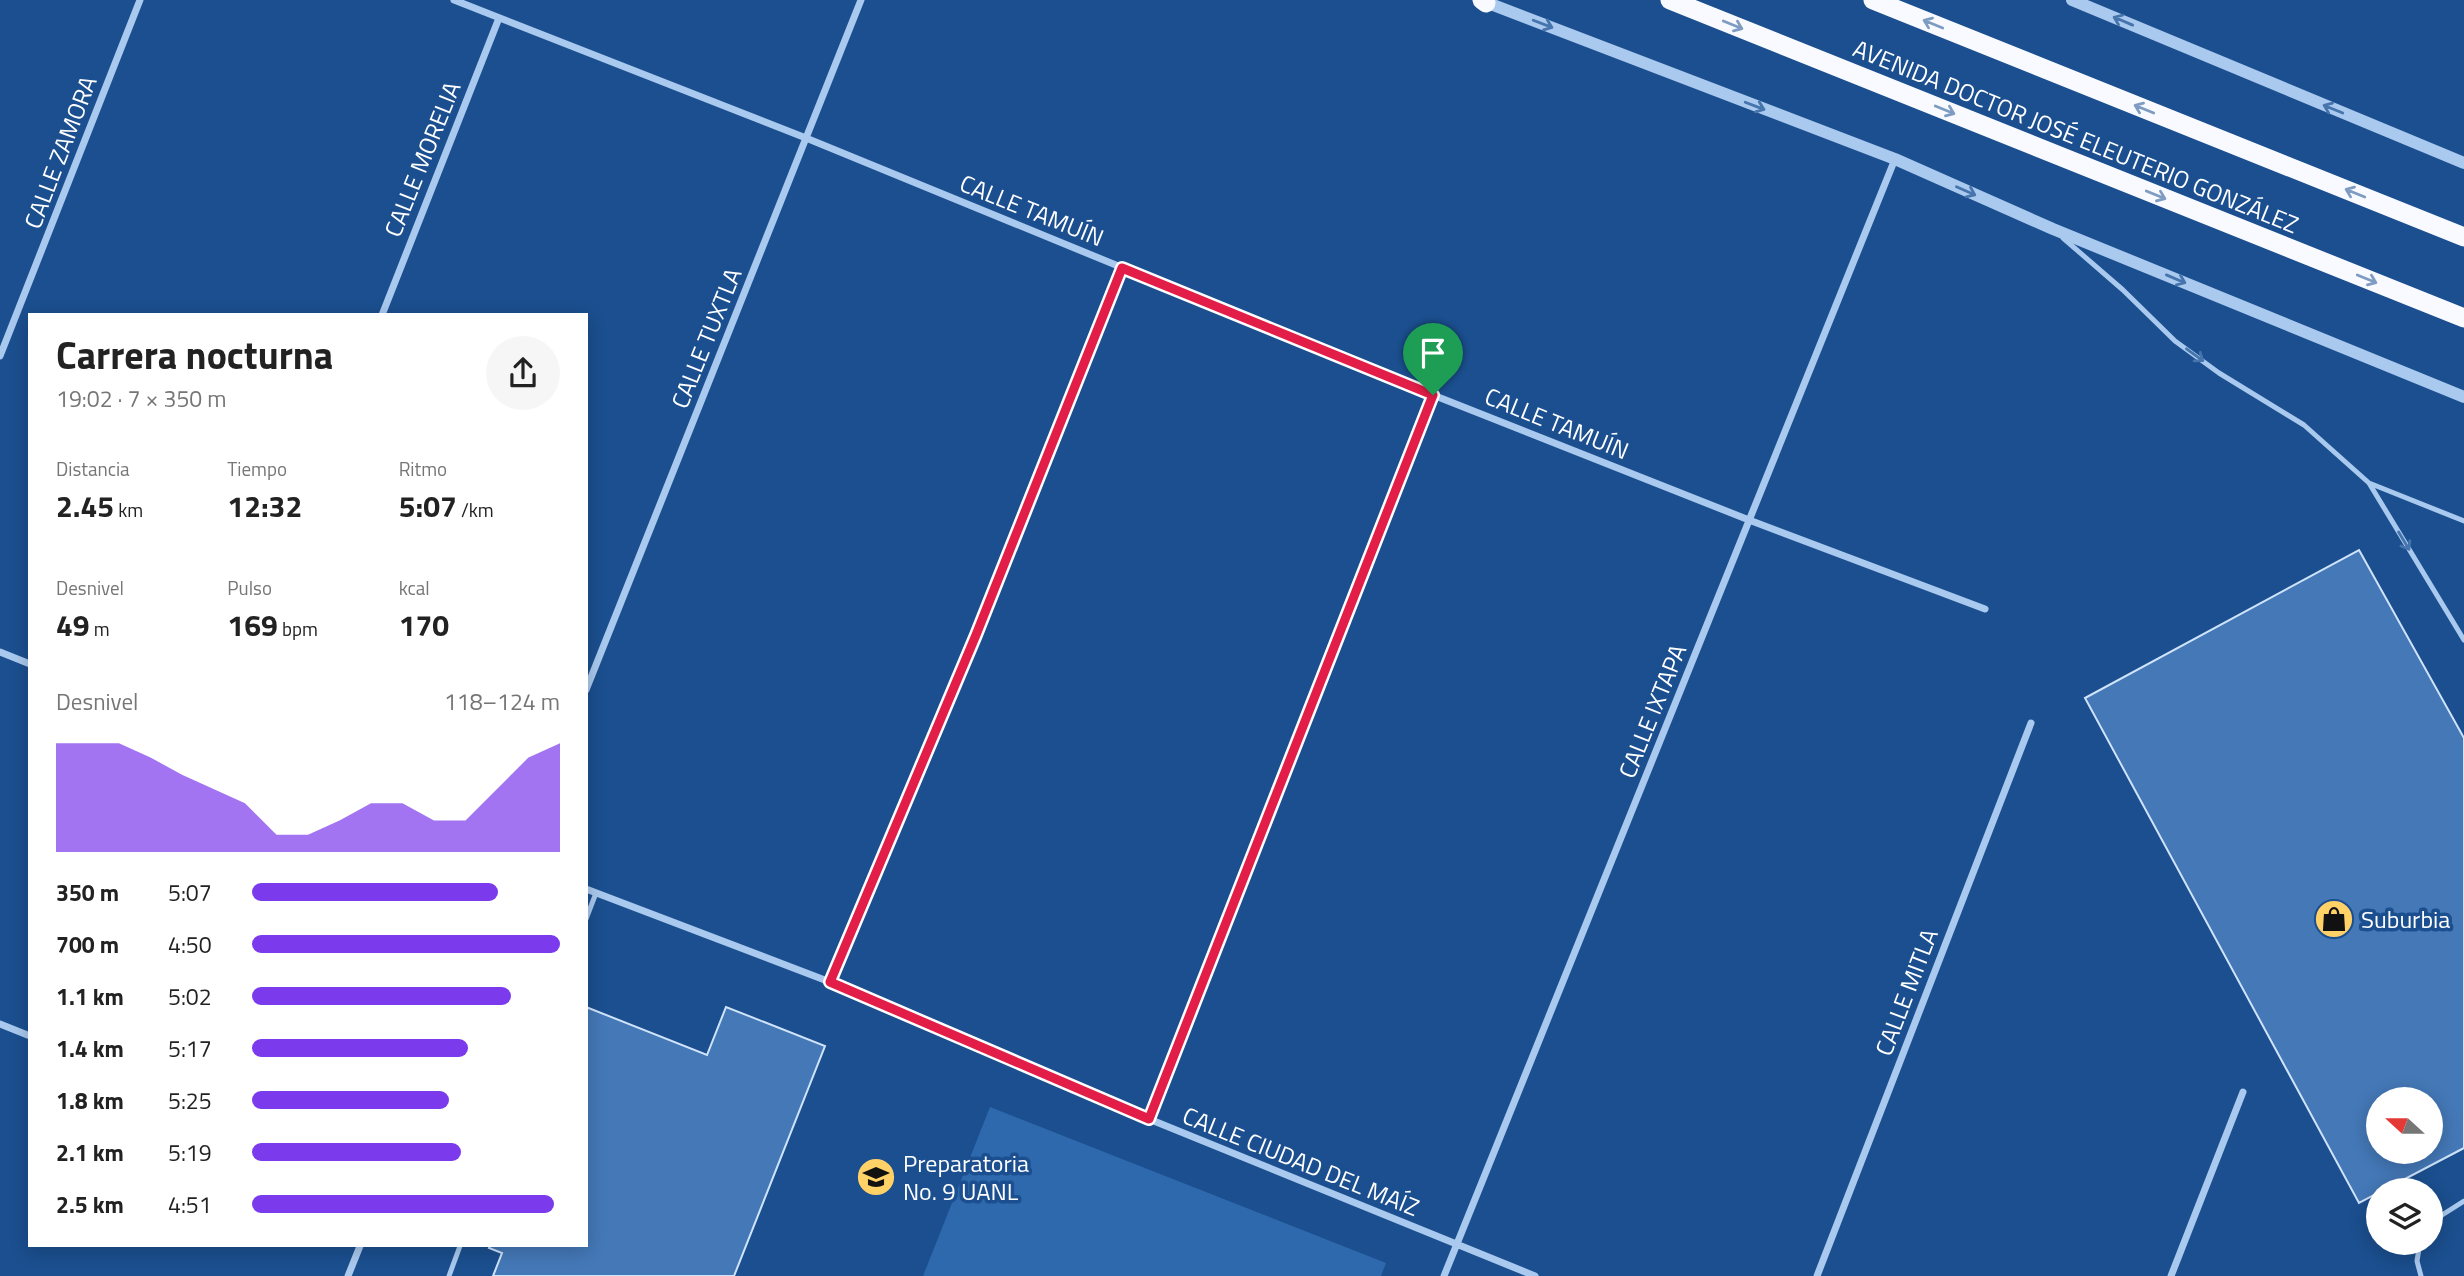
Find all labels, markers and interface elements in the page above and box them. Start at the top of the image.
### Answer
one-way arrow [2113,14,2134,27]
one-way arrow [1922,17,1944,30]
one-way arrow [1532,19,1553,32]
one-way arrow [1722,20,1744,33]
street label: AVENIDA DOCTOR JOSÉ ELEUTERIO GONZÁLEZ [1848,30,2304,242]
street label: CALLE ZAMORA [14,70,106,234]
street label: CALLE MORELIA [374,76,470,242]
one-way arrow [1744,100,1766,113]
one-way arrow [2133,101,2155,114]
one-way arrow [2322,102,2344,115]
one-way arrow [1933,105,1955,118]
street label: CALLE TAMUÍN [955,165,1109,255]
one-way arrow [1955,185,1977,198]
one-way arrow [2345,186,2366,199]
one-way arrow [2144,189,2166,202]
street label: CALLE TUXTLA [661,262,751,414]
one-way arrow [2165,274,2186,287]
one-way arrow [2356,274,2377,287]
pin [1403,323,1463,395]
text: Carrera nocturna [56,326,333,384]
icon: arrive [1414,334,1452,372]
button: share [486,336,560,410]
one-way arrow [2185,348,2204,363]
street label: CALLE TAMUÍN [1480,378,1634,468]
text: 19:02 · 7 × 350 m [56,381,226,416]
text: Distancia [56,454,130,483]
text: Tiempo [227,454,287,483]
text: Ritmo [399,454,447,483]
text: 2.45 [56,483,114,529]
text: 12:32 [227,483,302,529]
text: 5:07 [399,483,457,529]
text: km [114,495,143,524]
text: /km [457,495,494,524]
one-way arrow [2398,531,2412,551]
text: Desnivel [56,573,124,602]
text: Pulso [227,573,272,602]
text: kcal [399,573,430,602]
text: 49 [56,602,90,648]
text: 169 [227,602,278,648]
text: 170 [399,602,449,648]
text: m [90,614,110,643]
text: bpm [278,614,318,643]
street label: CALLE IXTAPA [1609,639,1695,783]
text: Desnivel [56,684,138,719]
text: 118–124 m [444,684,560,719]
text: 350 m [56,875,119,910]
text: 5:07 [168,875,212,910]
shop icon: Suburbia [2313,898,2355,940]
place label: Suburbia [2361,901,2450,937]
street label: CALLE MITLA [1865,923,1947,1061]
text: 700 m [56,927,119,962]
text: 4:50 [168,927,212,962]
text: 1.1 km [56,979,124,1014]
text: 5:02 [168,979,212,1014]
text: 1.4 km [56,1031,124,1066]
text: 5:17 [168,1031,212,1066]
text: 1.8 km [56,1083,124,1118]
text: 5:25 [168,1083,212,1118]
north arrow [2366,1087,2443,1164]
map controls [2366,1087,2443,1255]
street label: CALLE CIUDAD DEL MAÍZ [1177,1097,1425,1225]
text: 2.1 km [56,1135,124,1170]
text: 5:19 [168,1135,212,1170]
place label: Preparatoria No. 9 UANL [903,1145,1029,1209]
school or university icon: Preparatoria No. 9 UANL [855,1156,897,1198]
button: layers [2366,1178,2443,1255]
text: 2.5 km [56,1187,124,1222]
text: 4:51 [168,1187,212,1222]

